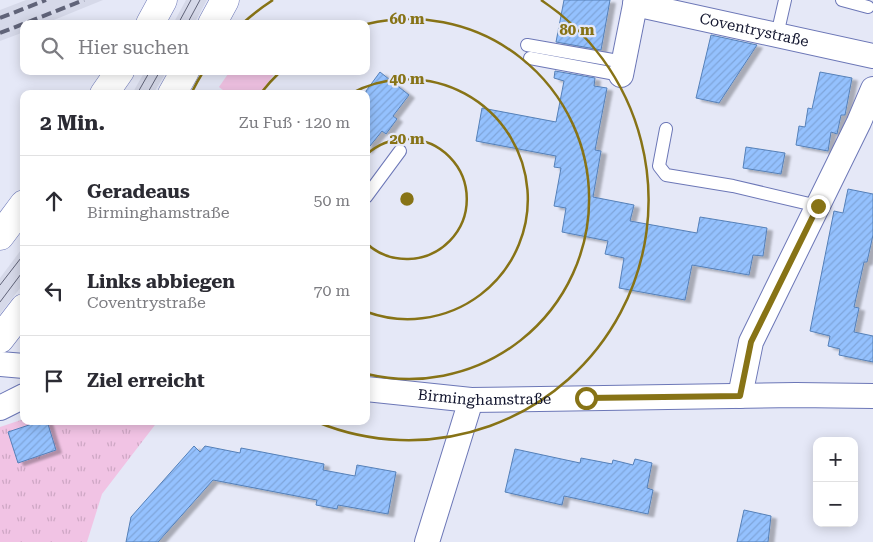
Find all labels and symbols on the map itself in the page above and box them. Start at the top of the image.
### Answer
street label: Coventrystraße [698,9,811,51]
text: 60 m [389,10,425,28]
text: 80 m [559,21,595,39]
text: 40 m [389,70,425,88]
text: 20 m [389,130,425,148]
centre of rings [398,190,416,208]
route end [807,195,830,218]
street label: Birminghamstraße [417,385,551,409]
route start [575,387,598,410]

